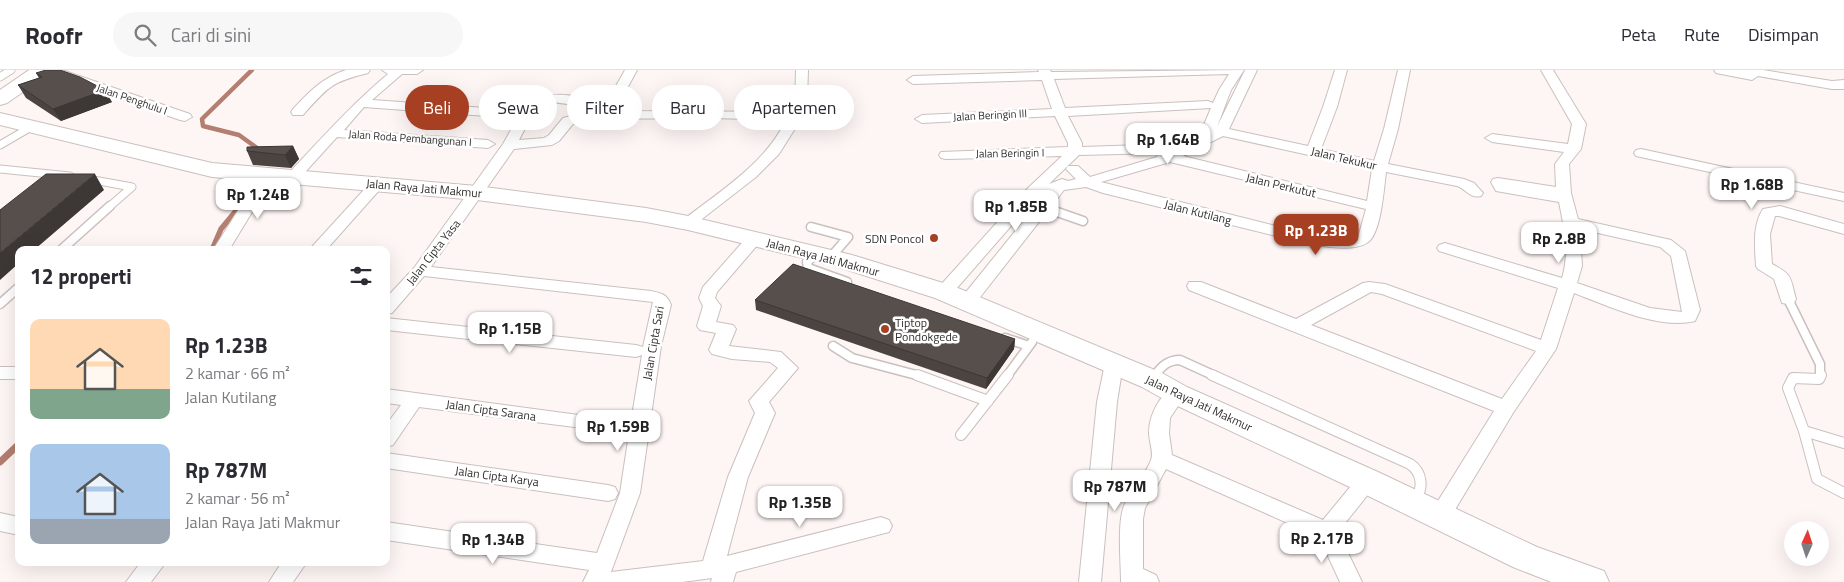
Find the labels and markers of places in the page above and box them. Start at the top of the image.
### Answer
pin: Rp 1.64B [1116,122,1220,165]
pin: Rp 1.68B [1700,168,1804,210]
pin: Rp 1.24B [206,178,310,220]
pin: Rp 1.85B [964,190,1068,232]
pin: Rp 1.23B [1264,214,1368,256]
pin: Rp 2.8B [1513,222,1605,264]
place label: SDN Poncol [865,229,924,248]
marker: SDN Poncol [928,232,940,244]
pin: Rp 1.15B [458,312,562,354]
place label: Tiptop Pondokgede [895,313,958,346]
marker: Tiptop Pondokgede [879,323,891,335]
pin: Rp 1.59B [566,410,670,452]
pin: Rp 787M [1069,470,1161,512]
pin: Rp 1.35B [748,486,852,528]
pin: Rp 1.34B [441,522,545,565]
pin: Rp 2.17B [1270,522,1374,564]

